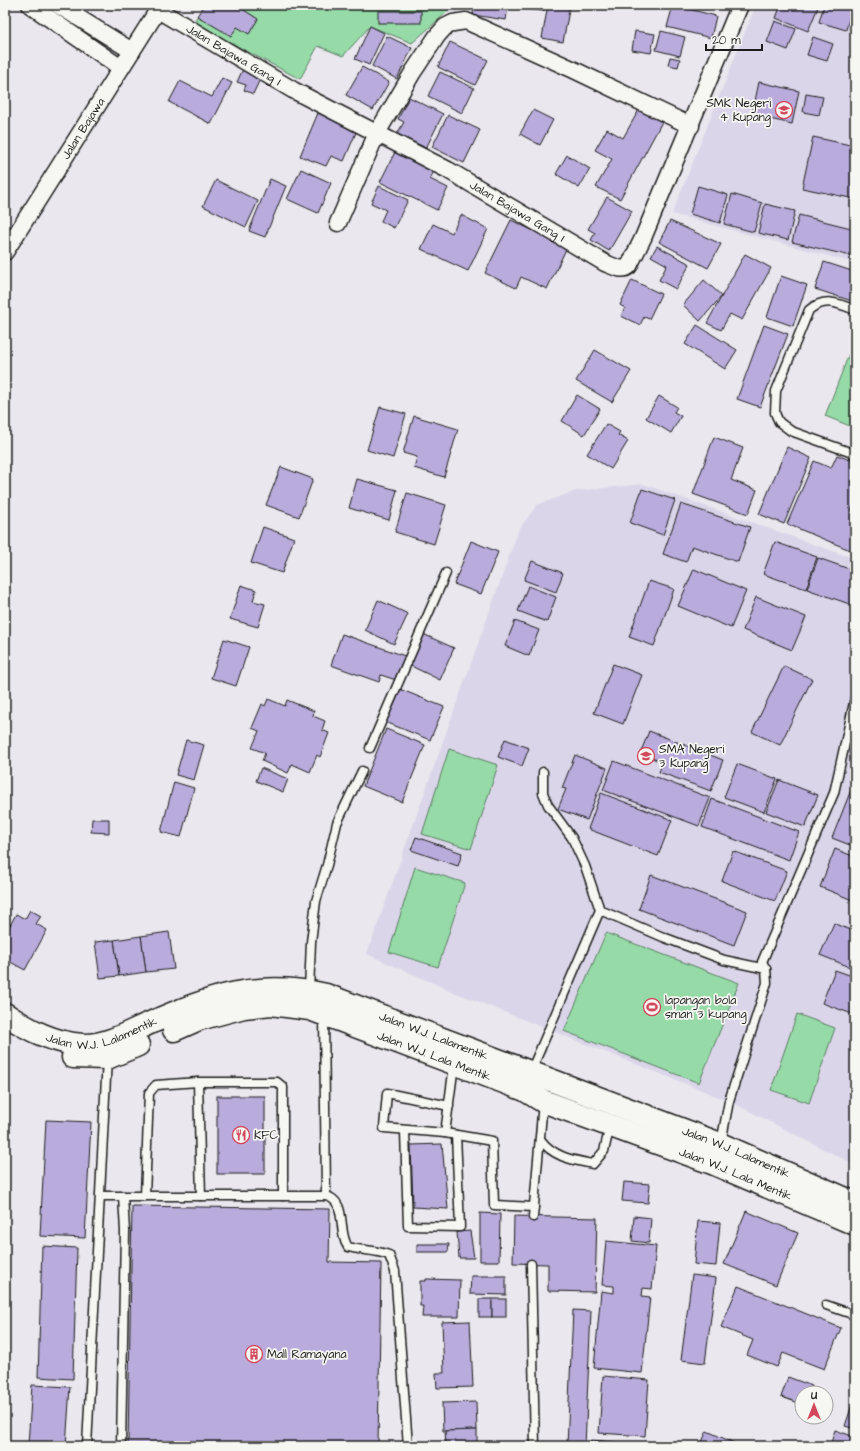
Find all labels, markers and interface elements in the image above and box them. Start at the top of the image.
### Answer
street label: Jalan Bajawa Gang I [183,20,285,90]
scale bar [706,26,762,52]
text: 20 m [712,32,741,49]
street label: Jalan Bajawa [57,94,109,163]
place label: SMK Negeri 4 Kupang [706,95,771,127]
school or university icon: SMK Negeri 4 Kupang [774,100,794,120]
street label: Jalan Bajawa Gang I [467,176,568,246]
place label: SMA Negeri 3 Kupang [659,741,724,773]
school or university icon: SMA Negeri 3 Kupang [636,746,656,766]
place label: lapangan bola sman 3 kupang [665,992,747,1024]
sports icon: lapangan bola sman 3 kupang [642,997,662,1017]
street label: Jalan W.J. Lalamentik [377,1007,491,1064]
street label: Jalan W.J. Lalamentik [44,1012,160,1054]
street label: Jalan W.J. Lala Mentik [375,1027,494,1085]
street label: Jalan W.J. Lalamentik [680,1122,793,1182]
restaurant icon: KFC [231,1125,251,1145]
place label: KFC [254,1127,279,1144]
street label: Jalan W.J. Lala Mentik [677,1143,795,1205]
building icon: Mall Ramayana [244,1344,264,1364]
place label: Mall Ramayana [267,1346,347,1364]
north arrow [794,1385,834,1425]
text: U [810,1388,817,1403]

